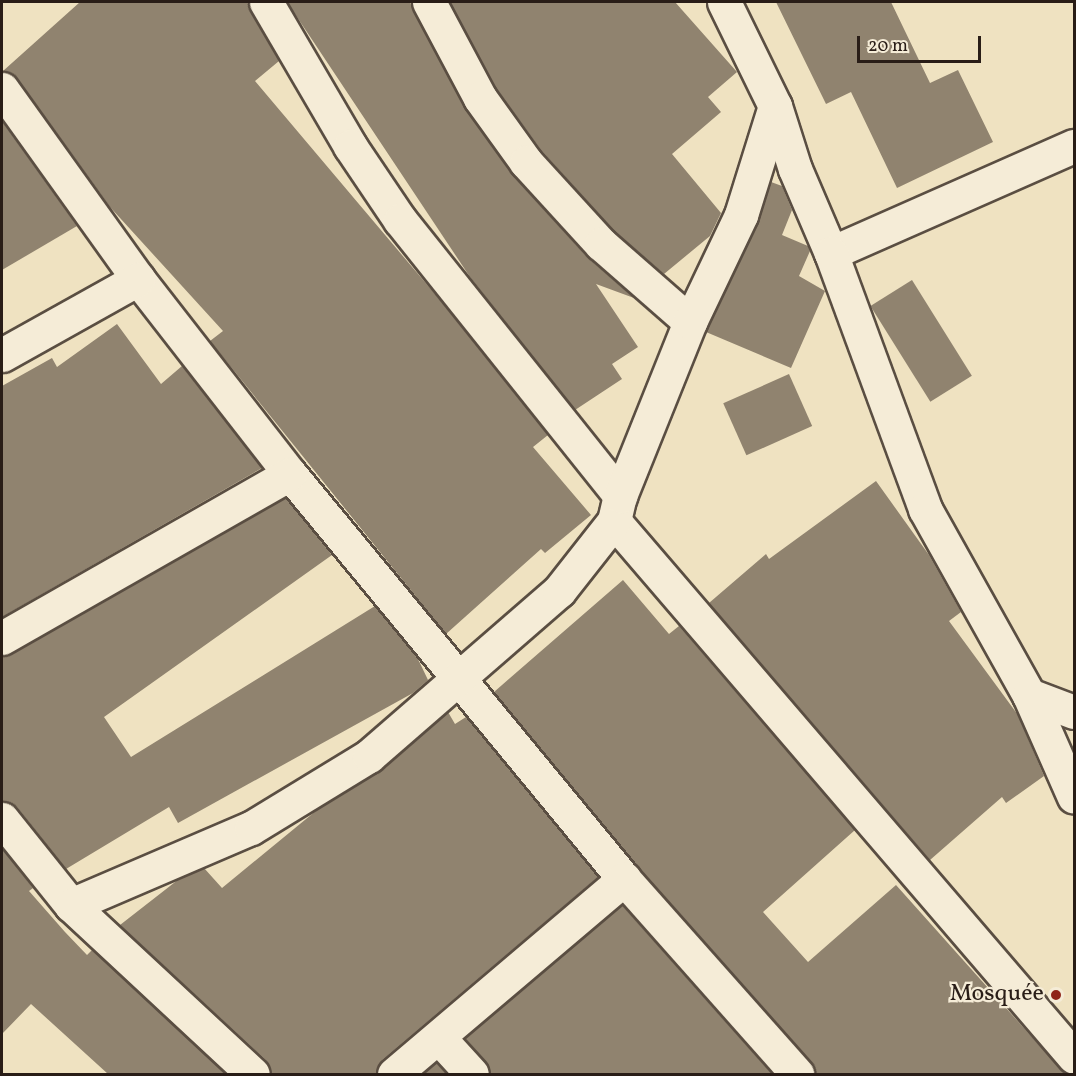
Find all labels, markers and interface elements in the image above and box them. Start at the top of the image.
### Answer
scale bar [860,24,984,62]
text: 20 m [868,34,908,59]
place label: Mosquée [950,981,1044,1009]
marker: Mosquée [1049,988,1063,1002]

